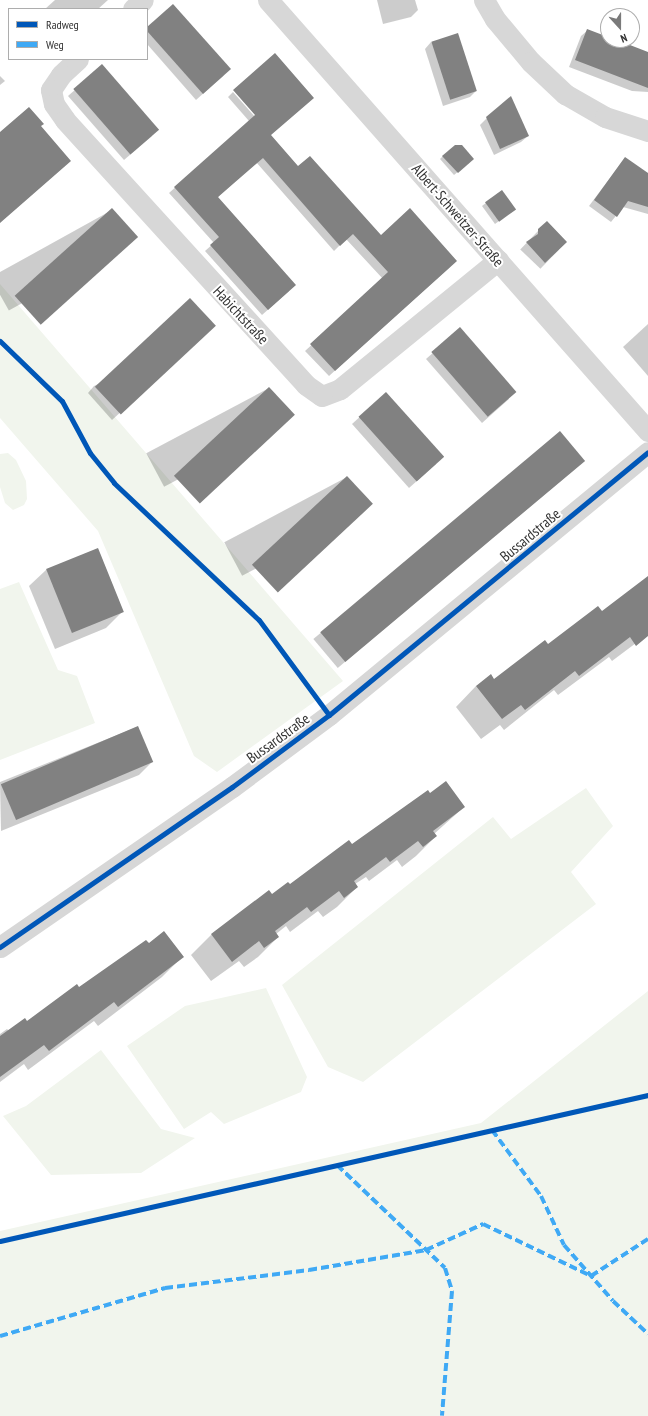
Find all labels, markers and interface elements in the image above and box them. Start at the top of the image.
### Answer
legend [8,8,148,60]
north arrow [600,8,640,48]
text: Radweg [46,17,79,32]
text: N [619,31,629,46]
text: Weg [46,37,64,52]
street label: Albert-Schweitzer-Straße [408,160,508,270]
street label: Habichtstraße [210,282,272,348]
street label: Bussardstraße [496,505,564,565]
street label: Bussardstraße [243,709,313,767]

